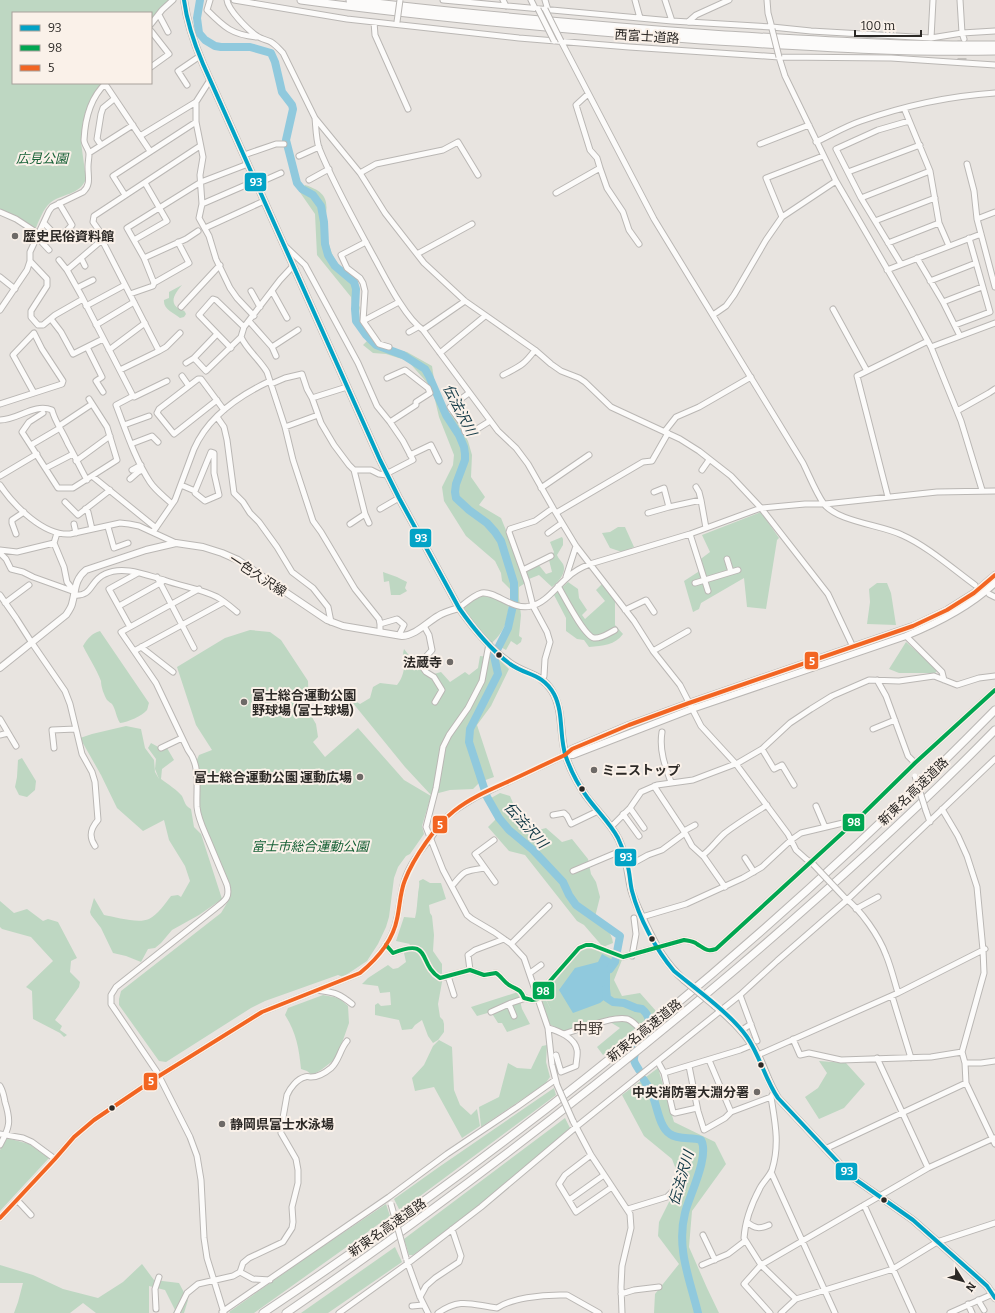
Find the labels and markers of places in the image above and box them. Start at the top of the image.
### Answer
place label: 歴史民俗資料館 [23,229,114,244]
marker: 歴史民俗資料館 [10,231,20,241]
unlabelled marker [494,650,504,660]
place label: 法蔵寺 [403,655,442,670]
marker: 法蔵寺 [445,657,455,667]
place label: 富士総合運動公園 野球場 (富士球場) [252,688,356,718]
marker: 富士総合運動公園 野球場 (富士球場) [239,697,249,707]
place label: ミニストップ [602,763,680,778]
marker: ミニストップ [589,765,599,775]
place label: 富士総合運動公園 運動広場 [194,770,352,785]
marker: 富士総合運動公園 運動広場 [355,772,365,782]
unlabelled marker [577,784,587,794]
unlabelled marker [647,934,657,944]
unlabelled marker [756,1060,766,1070]
place label: 中央消防署大淵分署 [632,1085,749,1100]
marker: 中央消防署大淵分署 [752,1087,762,1097]
unlabelled marker [107,1103,117,1113]
place label: 静岡県富士水泳場 [230,1117,334,1132]
marker: 静岡県富士水泳場 [217,1119,227,1129]
unlabelled marker [879,1195,889,1205]

